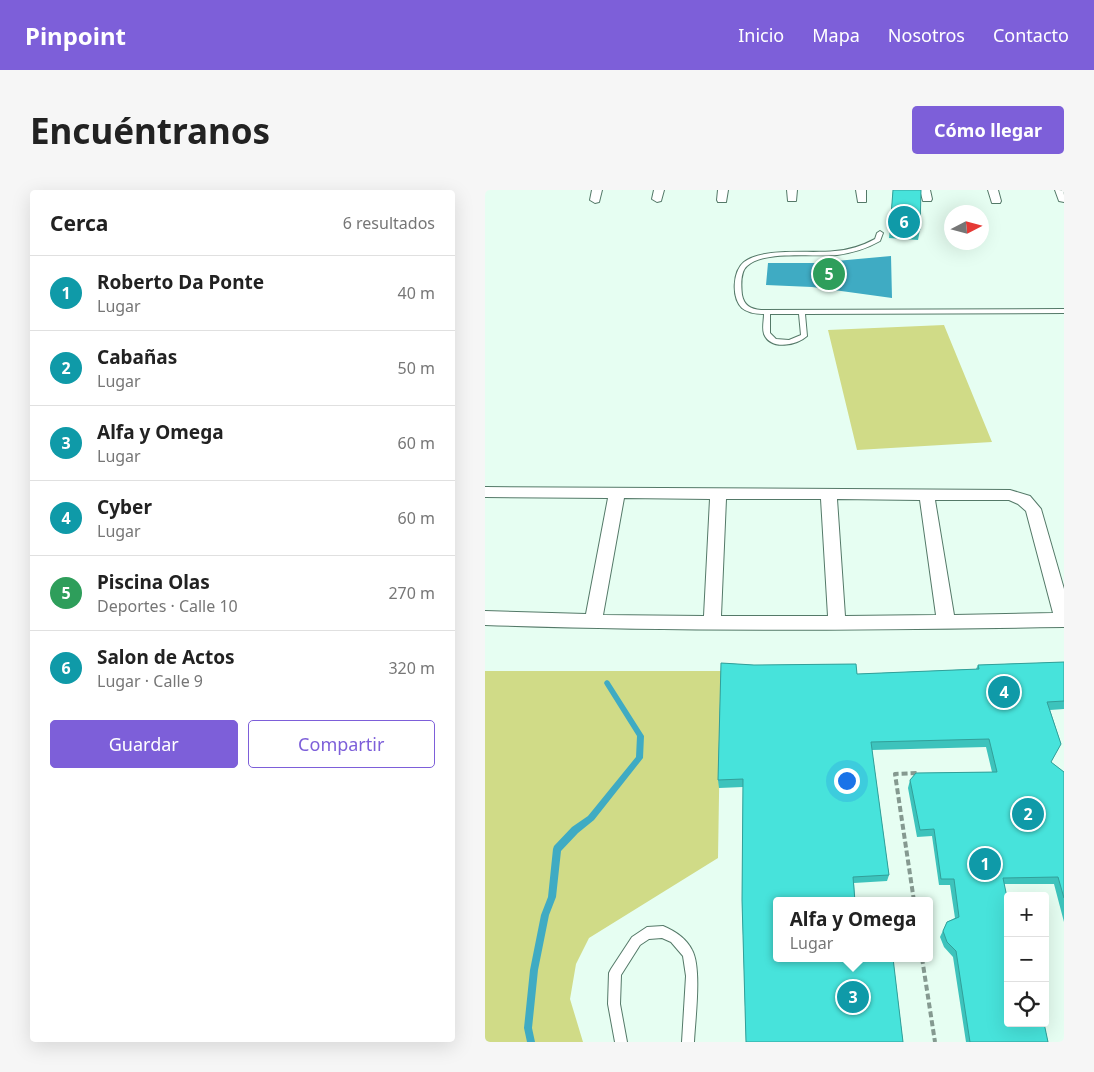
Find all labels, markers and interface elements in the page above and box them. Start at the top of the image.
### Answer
text: Pinpoint [25,19,126,52]
text: Inicio [738,23,784,47]
text: Mapa [812,23,860,47]
text: Nosotros [888,23,965,47]
text: Contacto [993,23,1069,47]
button: Cómo llegar [912,106,1064,154]
text: Encuéntranos [30,107,270,154]
pin: 6 [888,203,920,241]
north arrow [944,205,989,250]
text: Cerca [50,209,108,237]
text: 6 resultados [343,212,435,234]
pin: 5 [813,255,845,293]
text: Roberto Da Ponte [97,269,264,295]
text: 1 [61,282,71,304]
text: 40 m [398,282,435,304]
text: Lugar [97,295,141,317]
text: Cabañas [97,344,177,370]
text: 2 [61,357,71,379]
text: 50 m [398,357,435,379]
text: Lugar [97,370,141,392]
text: Alfa y Omega [97,419,224,445]
text: 3 [61,432,71,454]
text: 60 m [398,432,435,454]
text: Lugar [97,445,141,467]
text: Cyber [97,494,152,520]
text: 4 [61,507,71,529]
text: 60 m [398,507,435,529]
text: Lugar [97,520,141,542]
text: Piscina Olas [97,569,210,595]
text: 5 [61,582,71,604]
text: 270 m [388,582,435,604]
text: Deportes · Calle 10 [97,595,238,617]
text: Salon de Actos [97,644,235,670]
text: 6 [61,657,71,679]
text: 320 m [388,657,435,679]
text: Lugar · Calle 9 [97,670,203,692]
pin: 4 [988,673,1020,711]
button: Guardar [50,720,238,768]
button: Compartir [248,720,435,768]
your location [834,768,860,794]
pin: 2 [1012,795,1044,833]
pin: 1 [969,845,1001,883]
map controls [1004,892,1049,1027]
button: + [1004,892,1049,937]
popup [773,897,933,962]
text: Alfa y Omega [790,906,916,932]
text: Lugar [790,932,833,954]
button: − [1004,937,1049,982]
pin: 3 [837,978,869,1016]
button: locate [1004,982,1049,1027]

